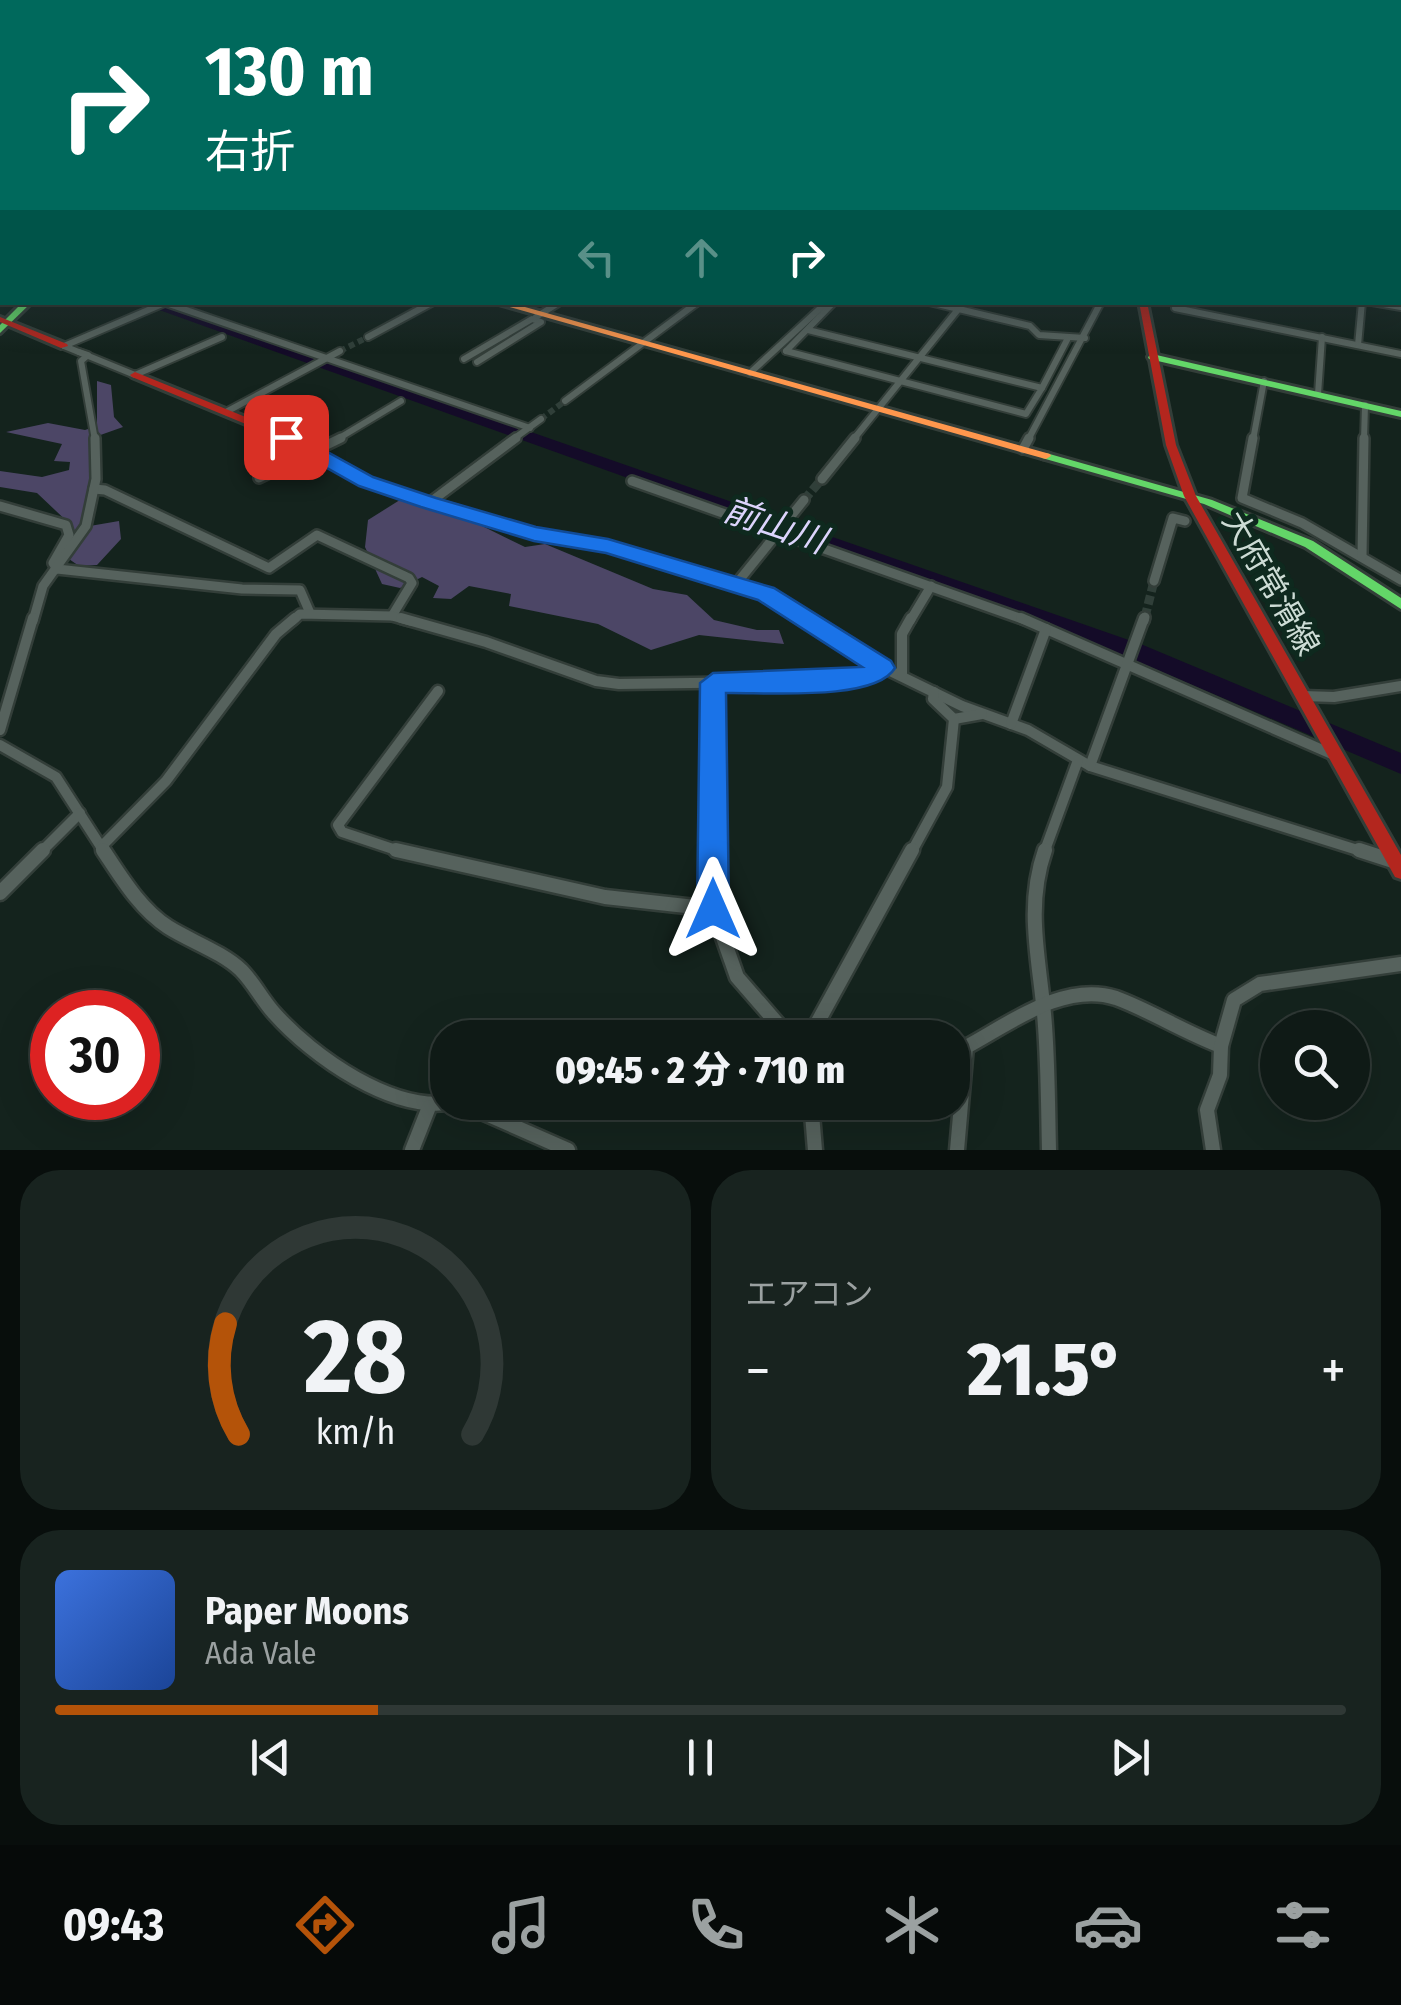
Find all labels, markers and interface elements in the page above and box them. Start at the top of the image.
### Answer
text: 130 m [205,30,374,114]
icon: right [40,40,170,170]
text: 右折 [205,125,295,179]
icon: left [569,230,624,285]
icon: ahead [674,230,729,285]
icon: right [779,230,834,285]
pin [244,395,329,480]
icon: arrive [259,410,314,465]
water label: 前山川 [719,488,835,563]
street label: 大府常滑線 [1215,504,1327,662]
position arrow [661,857,765,961]
speed limit sign: 30 [30,990,160,1120]
map controls [1260,1010,1370,1120]
button: search [1260,1010,1370,1120]
text: 09:45 · 2 分 · 710 m [555,1047,845,1093]
text: エアコン [746,1275,874,1313]
text: 28 [303,1295,407,1420]
text: 21.5° [967,1325,1124,1415]
text: − [746,1338,770,1404]
text: + [1321,1338,1346,1404]
text: km/h [315,1411,395,1453]
text: Paper Moons [205,1588,409,1634]
text: Ada Vale [205,1634,317,1672]
icon: previous [243,1730,298,1785]
icon: pause [673,1730,728,1785]
icon: next [1103,1730,1158,1785]
icon: directions [290,1890,360,1960]
icon: music [486,1890,556,1960]
icon: phone [681,1890,751,1960]
icon: climate [877,1890,947,1960]
icon: car [1073,1890,1143,1960]
icon: filters [1268,1890,1338,1960]
text: 09:43 [63,1898,164,1952]

